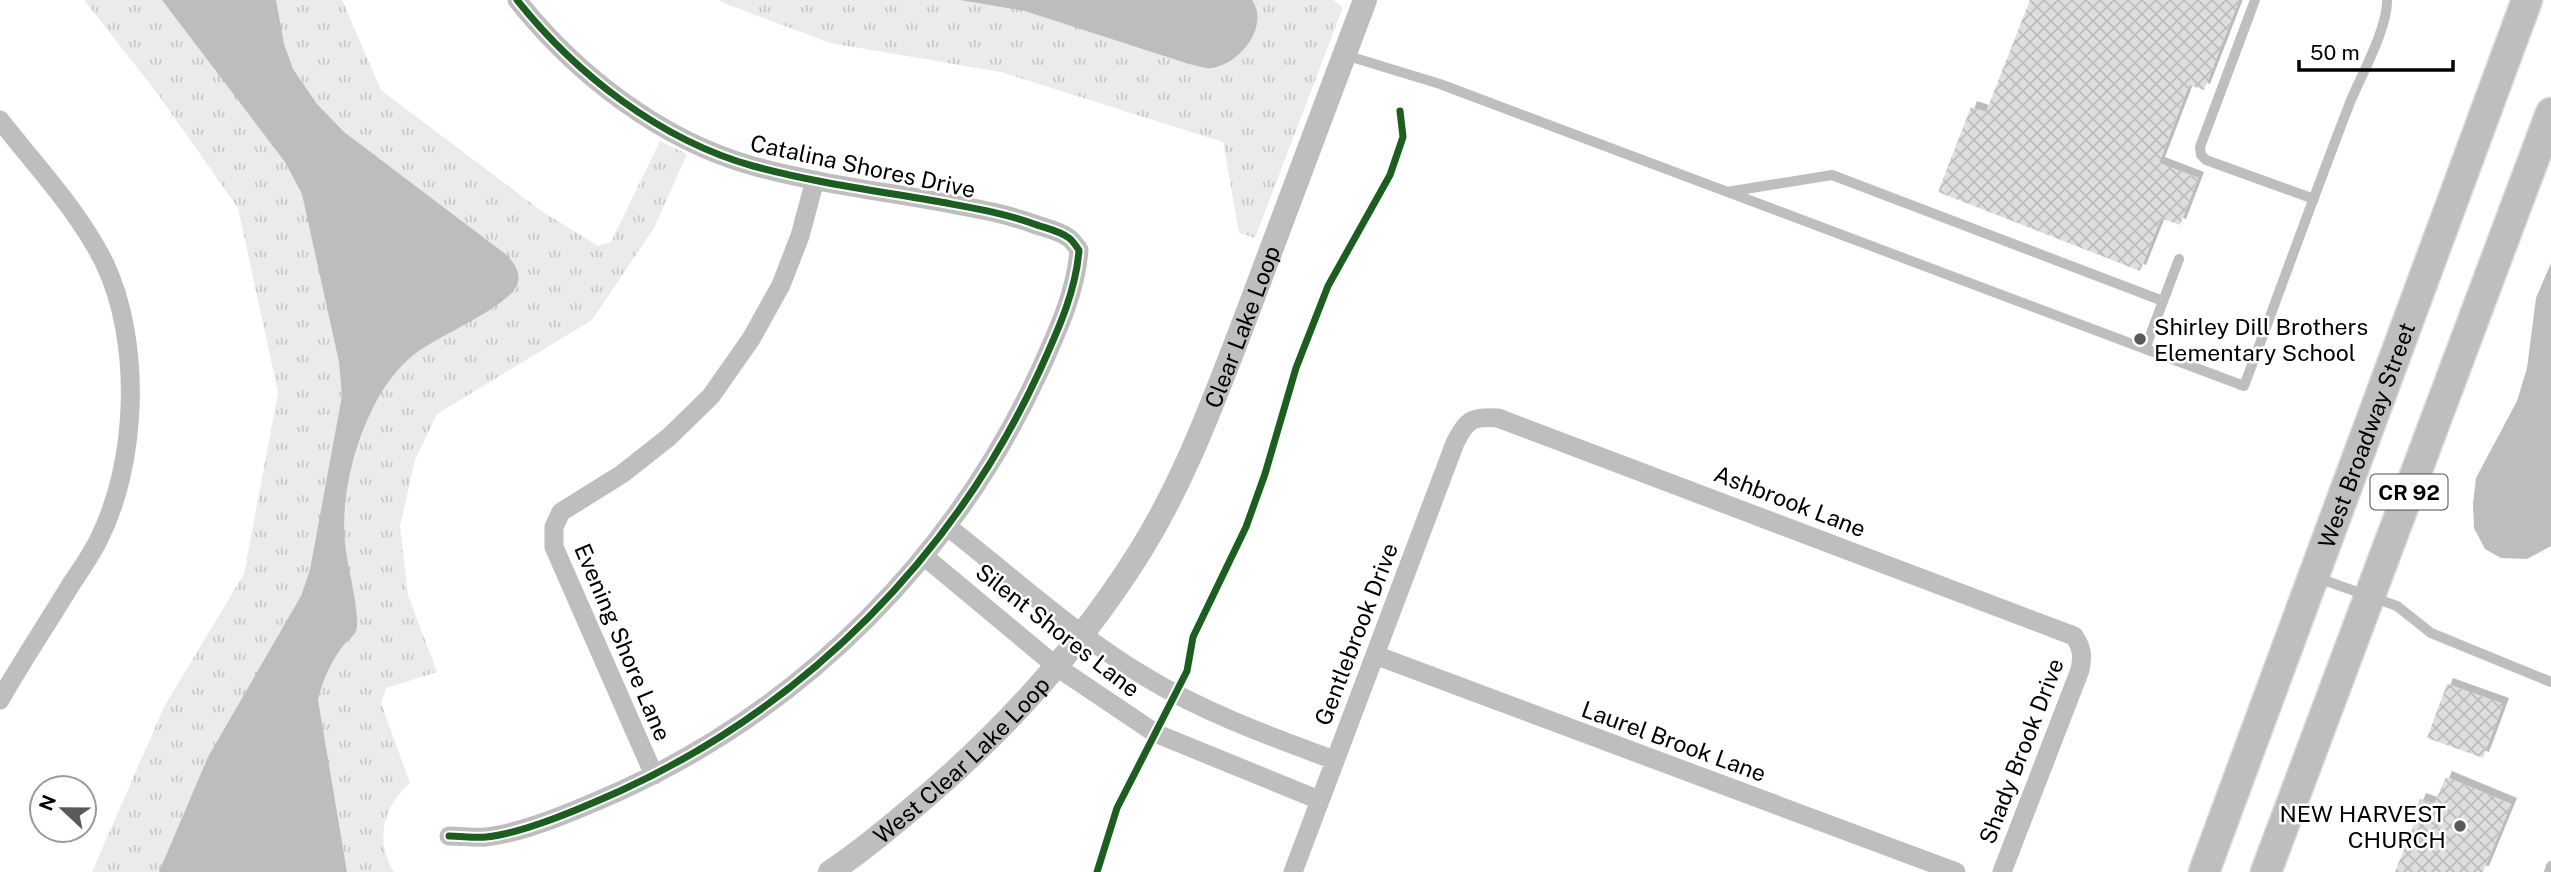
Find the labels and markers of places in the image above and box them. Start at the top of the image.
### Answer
place label: Shirley Dill Brothers Elementary School [2154,313,2368,366]
marker: Shirley Dill Brothers Elementary School [2132,331,2148,347]
place label: NEW HARVEST CHURCH [2279,800,2446,853]
marker: NEW HARVEST CHURCH [2452,818,2468,834]

